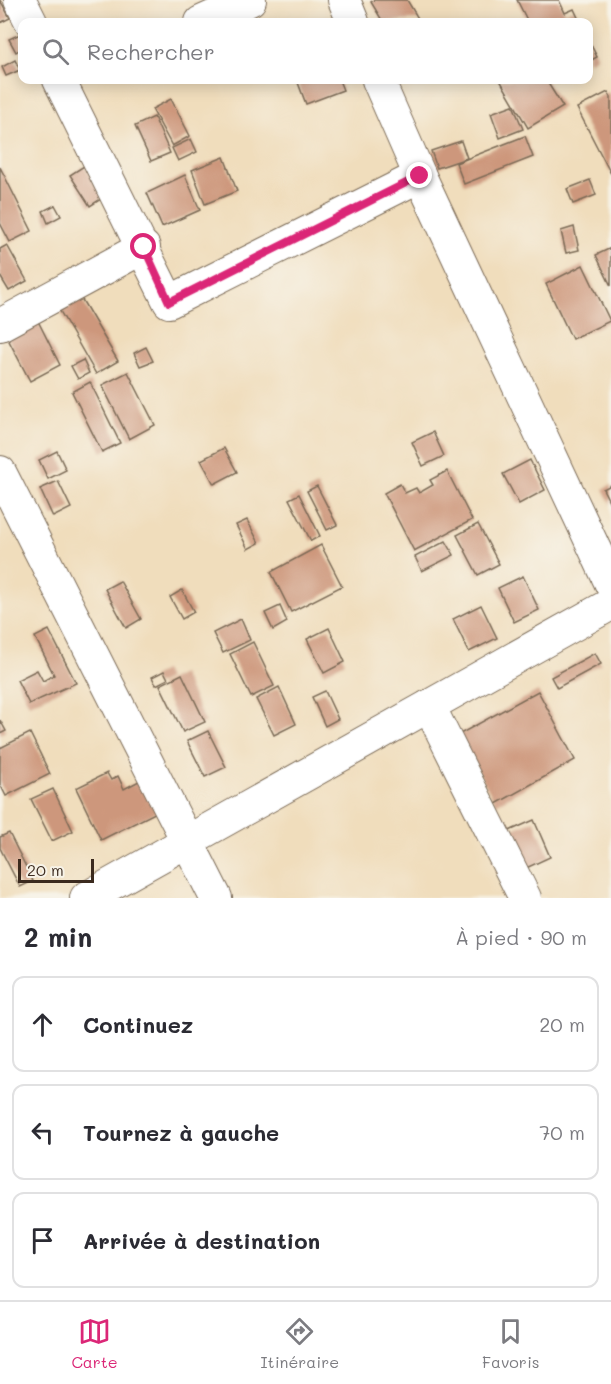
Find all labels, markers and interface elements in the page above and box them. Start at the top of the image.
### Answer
search box [18,18,593,84]
icon: search [39,35,72,68]
text: Rechercher [87,37,215,66]
route end [406,162,432,188]
route start [130,233,156,259]
scale bar [18,856,94,884]
text: 20 m [27,859,64,880]
text: 2 min [24,920,92,954]
text: À pied · 90 m [455,924,587,950]
icon: ahead [26,1008,59,1041]
text: Continuez [83,1010,193,1039]
text: 20 m [539,1011,585,1037]
icon: left [26,1116,59,1149]
text: Tournez à gauche [83,1118,279,1147]
text: 70 m [539,1119,585,1145]
icon: arrive [26,1224,59,1257]
text: Arrivée à destination [83,1226,320,1255]
tab: Carte [71,1315,118,1372]
tab: Itinéraire [261,1315,339,1372]
tab: Favoris [482,1315,540,1372]

